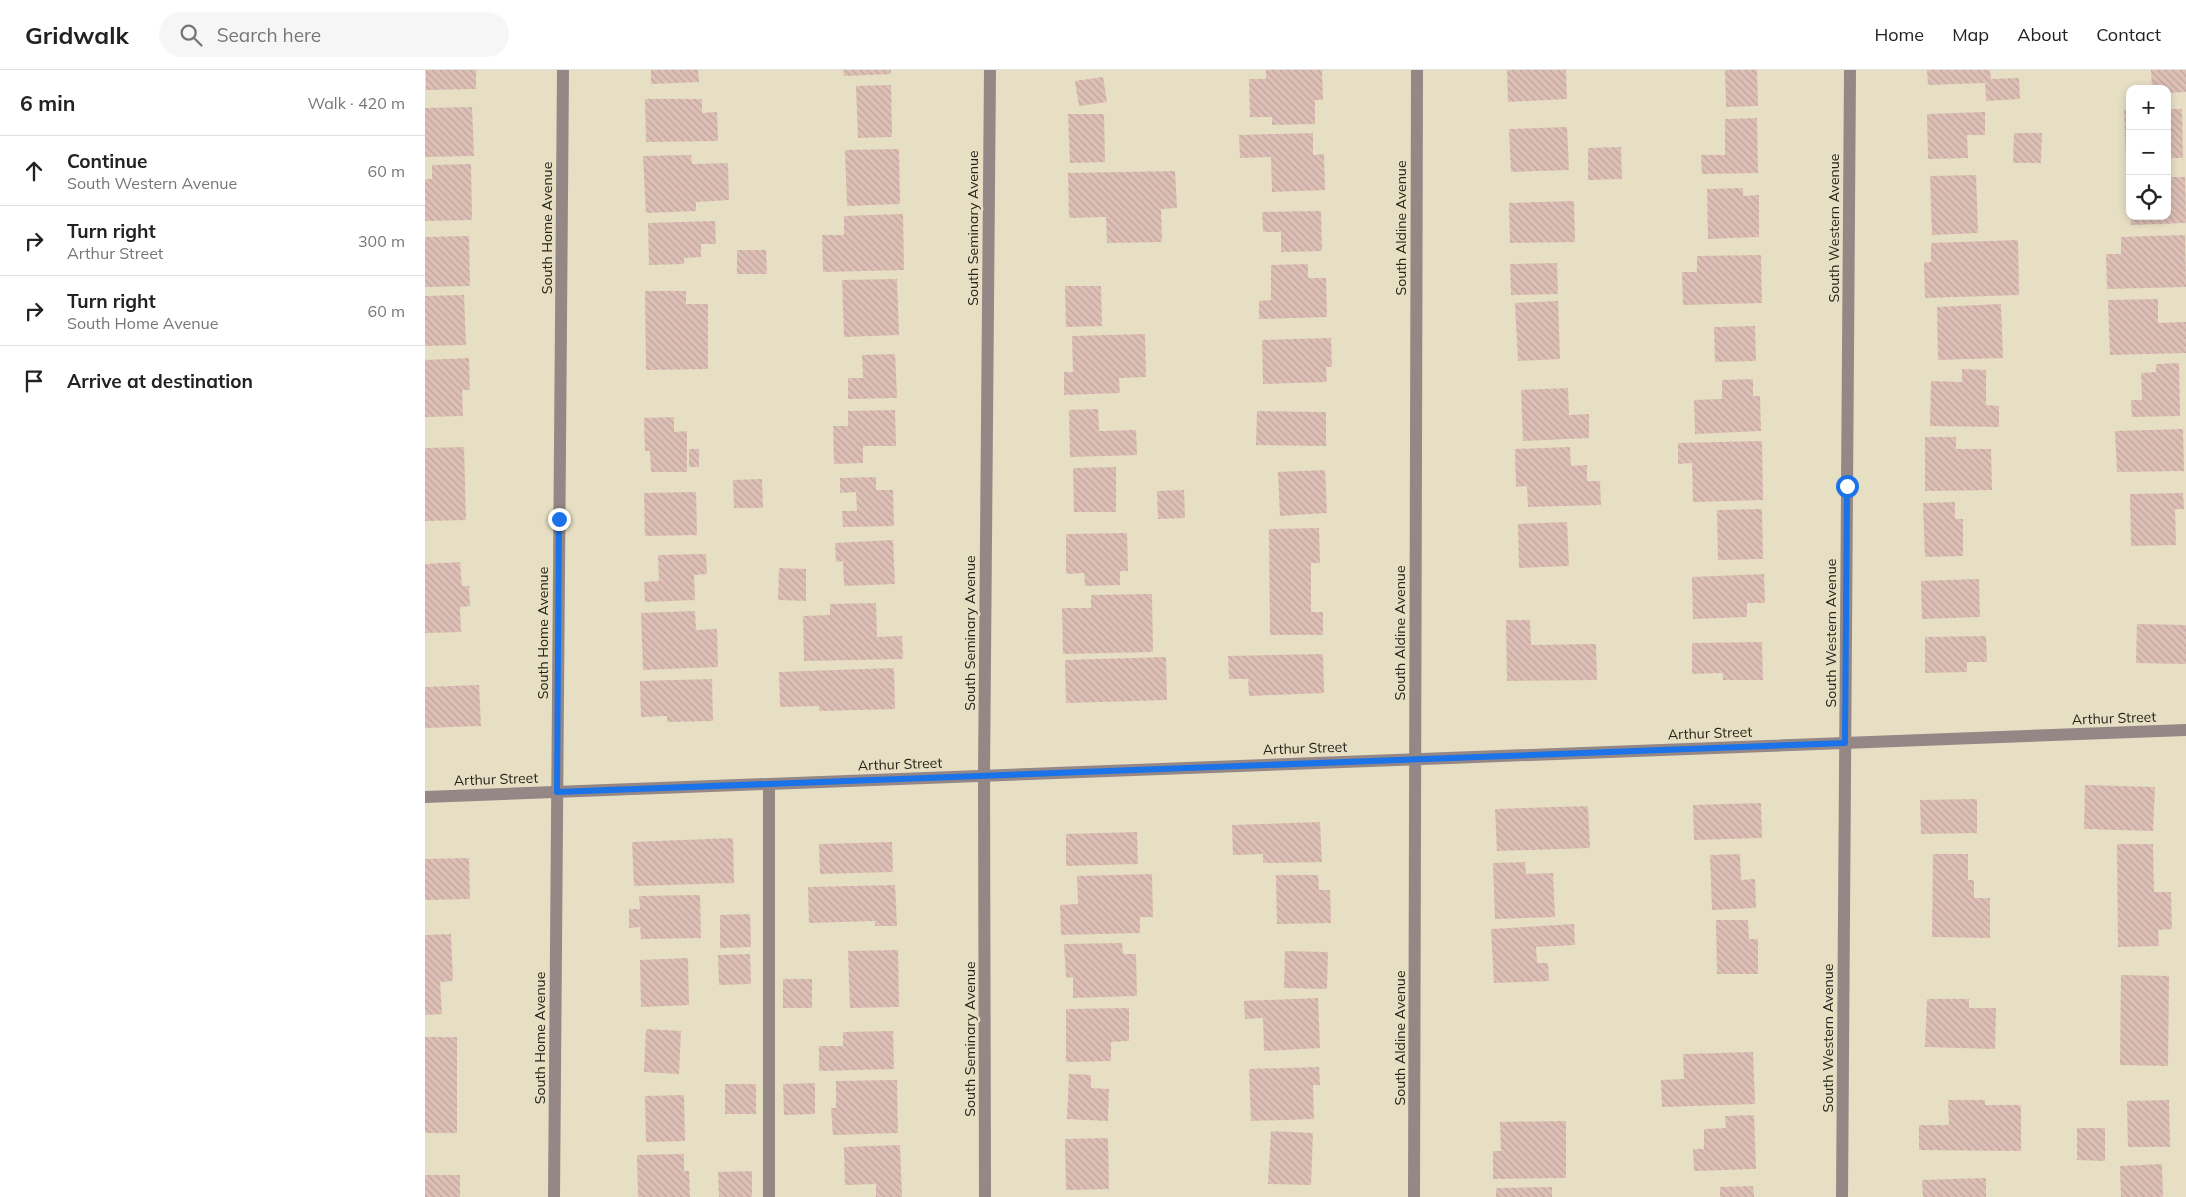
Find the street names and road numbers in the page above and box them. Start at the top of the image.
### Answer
street label: South Seminary Avenue [964,150,982,306]
street label: South Western Avenue [1825,154,1843,302]
street label: South Aldine Avenue [1392,160,1410,296]
street label: South Home Avenue [538,162,556,294]
street label: South Seminary Avenue [961,555,979,711]
street label: South Western Avenue [1822,559,1840,707]
street label: South Aldine Avenue [1391,565,1409,701]
street label: South Home Avenue [534,567,552,699]
street label: Arthur Street [2072,708,2157,728]
street label: Arthur Street [1668,723,1753,743]
street label: Arthur Street [1263,738,1348,758]
street label: Arthur Street [858,754,943,774]
street label: Arthur Street [454,769,539,789]
street label: South Seminary Avenue [961,961,979,1117]
street label: South Western Avenue [1819,964,1837,1112]
street label: South Aldine Avenue [1391,970,1409,1106]
street label: South Home Avenue [531,972,549,1104]

